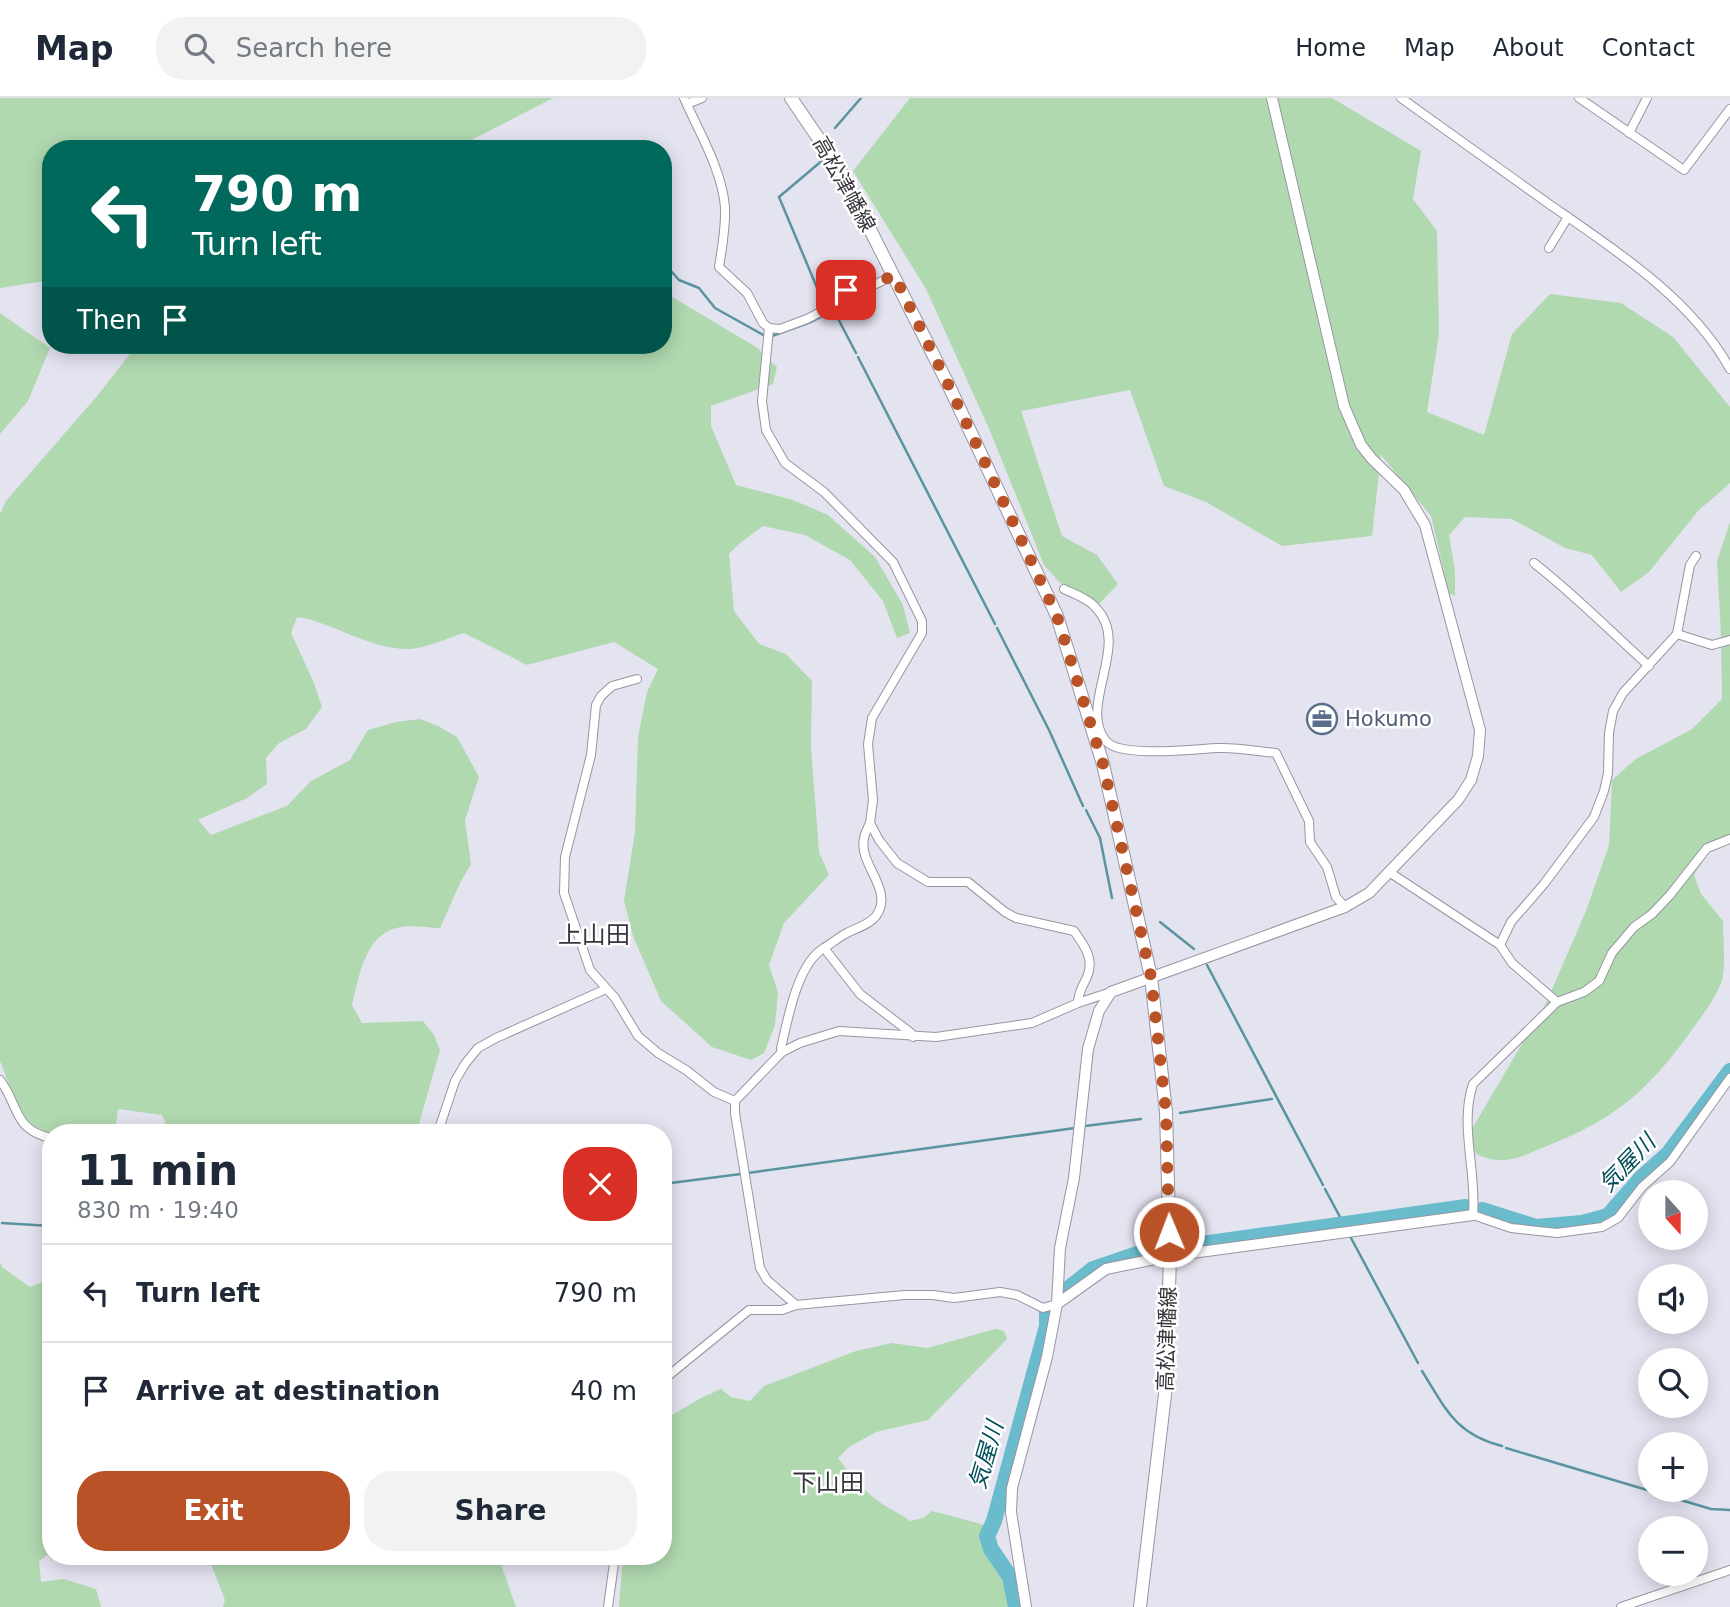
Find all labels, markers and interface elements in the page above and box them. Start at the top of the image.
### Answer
search box [156,17,646,80]
text: Map [35,29,114,68]
icon: search [180,29,218,67]
text: Search here [236,33,392,63]
text: Home [1295,34,1366,62]
text: Map [1404,34,1455,62]
text: About [1493,34,1564,62]
text: Contact [1602,34,1695,62]
street label: 高松津幡線 [808,132,880,236]
text: 790 m [192,166,362,223]
icon: left [77,168,168,259]
text: Turn left [192,225,322,263]
pin [816,260,876,320]
icon: arrive [827,271,865,309]
icon: arrive [156,301,194,339]
text: Then [77,305,142,335]
office icon: Hokumo [1305,702,1339,736]
place label: Hokumo [1345,707,1432,731]
district label: 上山田 [558,921,630,949]
water label: 気屋川 [1594,1127,1662,1197]
text: 11 min [77,1146,238,1195]
button: close [563,1147,637,1221]
north arrow [1638,1180,1708,1250]
map controls [1638,1180,1708,1586]
position arrow [1132,1195,1206,1269]
text: 830 m · 19:40 [77,1197,239,1223]
button: sound [1638,1264,1708,1334]
icon: left [77,1274,115,1312]
text: Turn left [136,1278,260,1308]
text: 790 m [554,1278,637,1308]
street label: 高松津幡線 [1153,1286,1181,1392]
button: search [1638,1348,1708,1418]
icon: arrive [77,1372,115,1410]
text: Arrive at destination [136,1376,440,1406]
text: 40 m [570,1376,637,1406]
water label: 気屋川 [964,1415,1009,1492]
button: + [1638,1432,1708,1502]
district label: 下山田 [792,1469,864,1497]
button: Exit [77,1471,350,1551]
button: Share [364,1471,637,1551]
button: − [1638,1516,1708,1586]

